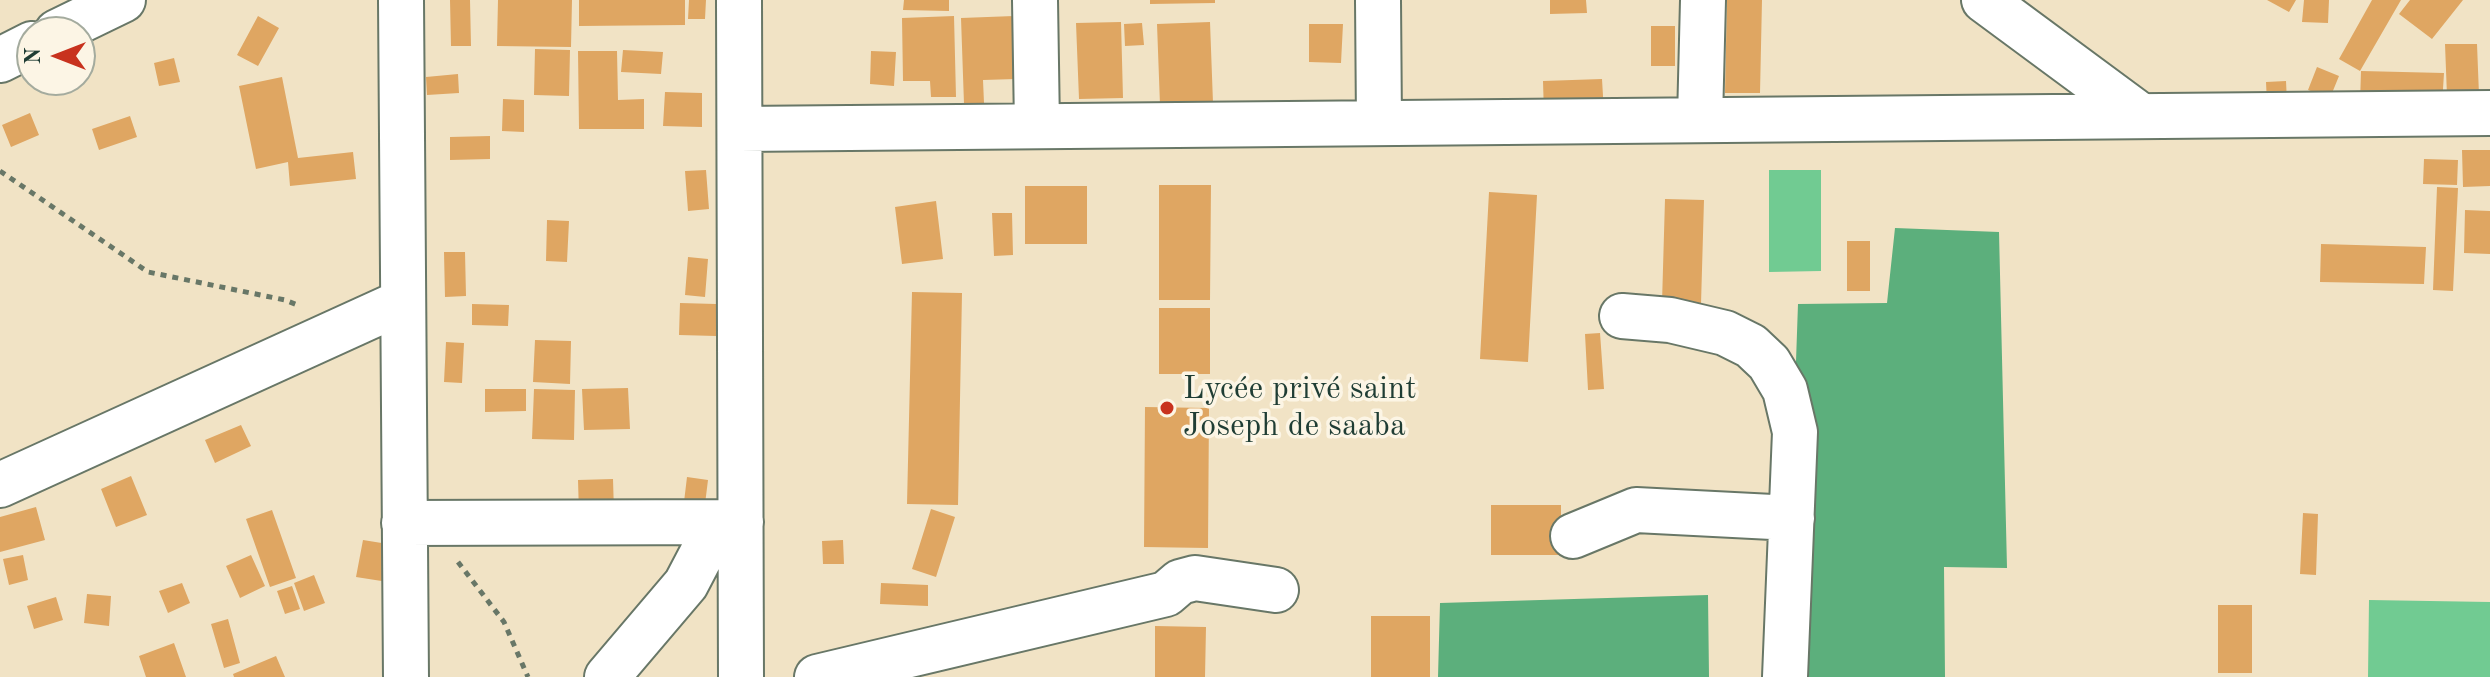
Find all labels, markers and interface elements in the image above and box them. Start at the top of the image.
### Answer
north arrow [16,16,96,96]
text: N [23,48,45,64]
place label: Lycée privé saint Joseph de saaba [1183,371,1416,446]
marker: Lycée privé saint Joseph de saaba [1158,399,1176,417]

